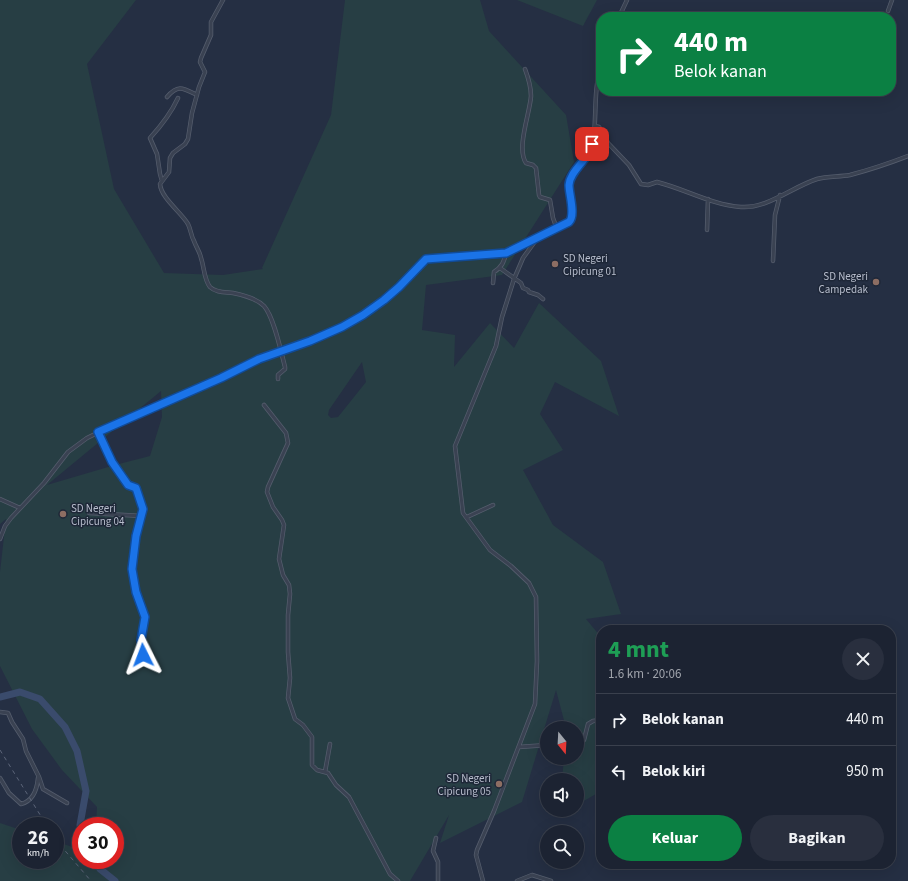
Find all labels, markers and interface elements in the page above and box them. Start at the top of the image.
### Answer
text: 440 m [674,22,748,62]
icon: right [608,28,660,80]
text: Belok kanan [674,59,767,84]
pin [575,127,609,161]
icon: arrive [581,133,603,155]
place label: SD Negeri Cipicung 01 [563,251,617,279]
marker: SD Negeri Cipicung 01 [550,259,560,269]
place label: SD Negeri Campedak [818,269,869,297]
marker: SD Negeri Campedak [871,277,881,287]
place label: SD Negeri Cipicung 04 [71,501,125,529]
marker: SD Negeri Cipicung 04 [58,509,68,519]
text: 4 mnt [608,632,669,667]
position arrow [122,634,164,676]
button: close [842,638,884,680]
text: 1.6 km · 20:06 [608,665,682,683]
icon: right [608,709,630,731]
text: Belok kanan [642,709,724,730]
text: 440 m [846,709,884,730]
north arrow [540,721,584,765]
map controls [540,721,584,869]
icon: left [608,761,630,783]
text: Belok kiri [642,761,705,782]
text: 950 m [846,761,884,782]
place label: SD Negeri Cipicung 05 [438,771,491,799]
button: sound [540,773,584,817]
marker: SD Negeri Cipicung 05 [494,779,504,789]
button: Keluar [608,815,742,861]
button: Bagikan [750,815,884,861]
speed limit sign: 30 [72,817,124,869]
text: 26 [27,824,49,852]
button: search [540,825,584,869]
text: km/h [27,846,49,860]

